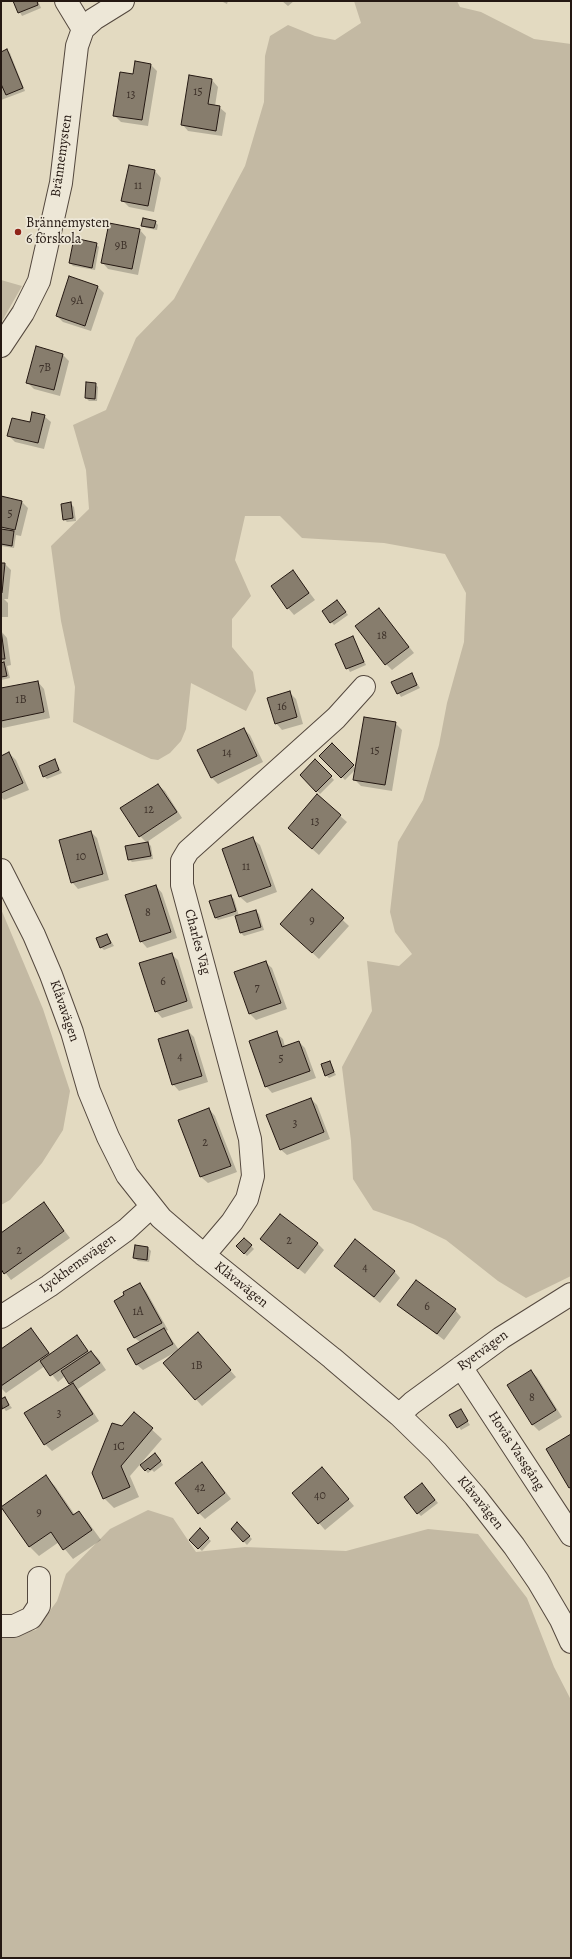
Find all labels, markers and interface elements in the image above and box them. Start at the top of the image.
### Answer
house number: 15 [193,85,203,99]
house number: 13 [126,88,136,102]
street label: Brännemysten [48,114,76,198]
house number: 11 [134,179,142,193]
place label: Brännemysten 6 förskola [26,216,109,248]
marker: Brännemysten 6 förskola [13,227,23,237]
house number: 9B [115,239,127,253]
house number: 9A [71,294,83,308]
house number: 7B [39,361,51,375]
house number: 5 [7,507,13,521]
house number: 18 [377,629,387,643]
house number: 1B [15,693,27,707]
house number: 16 [277,700,287,714]
house number: 15 [370,744,380,758]
house number: 14 [222,746,232,760]
house number: 12 [144,803,154,817]
house number: 13 [310,815,320,829]
house number: 10 [76,850,86,864]
house number: 11 [242,860,250,874]
house number: 8 [145,906,151,920]
street label: Charles Väg [180,907,214,977]
house number: 9 [309,914,315,928]
house number: 6 [160,975,166,989]
street label: Klåvavägen [46,978,82,1044]
house number: 7 [254,981,260,995]
house number: 4 [177,1050,183,1064]
house number: 5 [278,1052,284,1066]
house number: 3 [293,1117,297,1131]
house number: 2 [202,1136,208,1150]
street label: Lyckhemsvägen [37,1231,119,1297]
house number: 2 [286,1234,292,1248]
house number: 2 [16,1244,22,1258]
street label: Klåvavägen [211,1258,271,1312]
house number: 4 [362,1261,368,1275]
house number: 6 [424,1300,430,1314]
house number: 1A [132,1305,144,1319]
street label: Ryetvägen [454,1327,512,1375]
house number: 1B [191,1359,203,1373]
house number: 8 [529,1391,535,1405]
house number: 3 [57,1407,61,1421]
street label: Hovås Vassgång [484,1408,548,1494]
house number: 1C [113,1440,125,1454]
street label: Klåvavägen [453,1473,507,1533]
house number: 42 [194,1481,206,1495]
house number: 40 [314,1489,326,1503]
house number: 9 [36,1506,42,1520]

